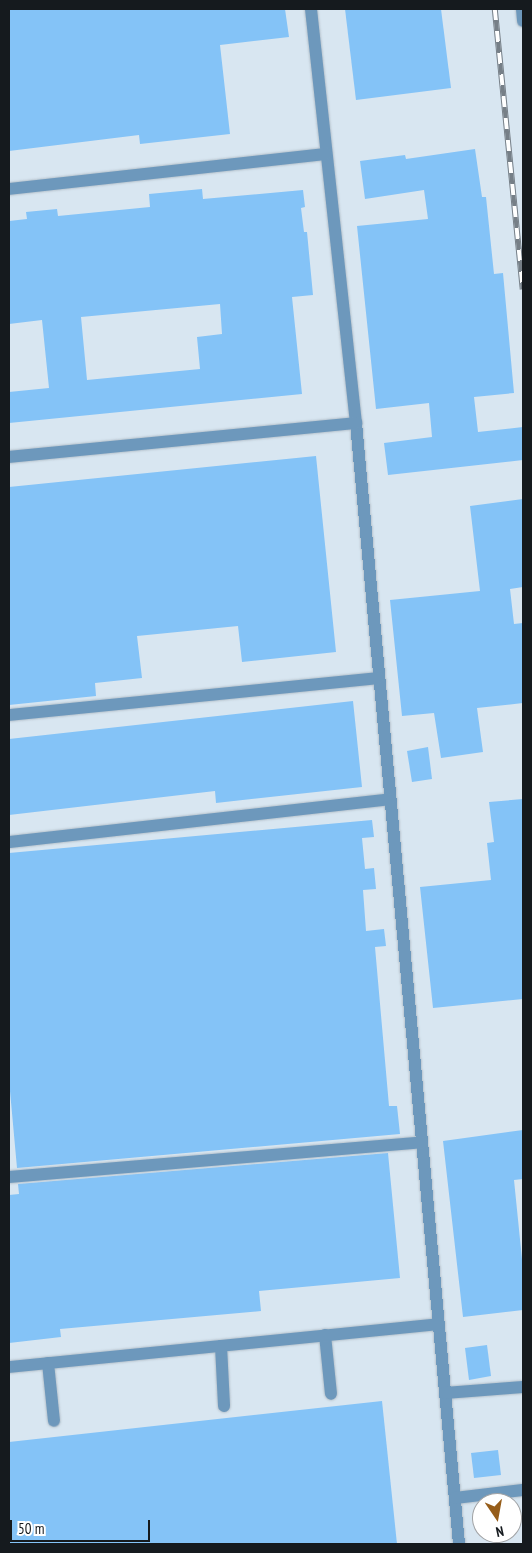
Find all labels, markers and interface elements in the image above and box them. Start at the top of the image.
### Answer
north arrow [472,1493,522,1543]
scale bar [12,1510,152,1542]
text: 50 m [18,1519,44,1538]
text: N [494,1522,505,1541]

